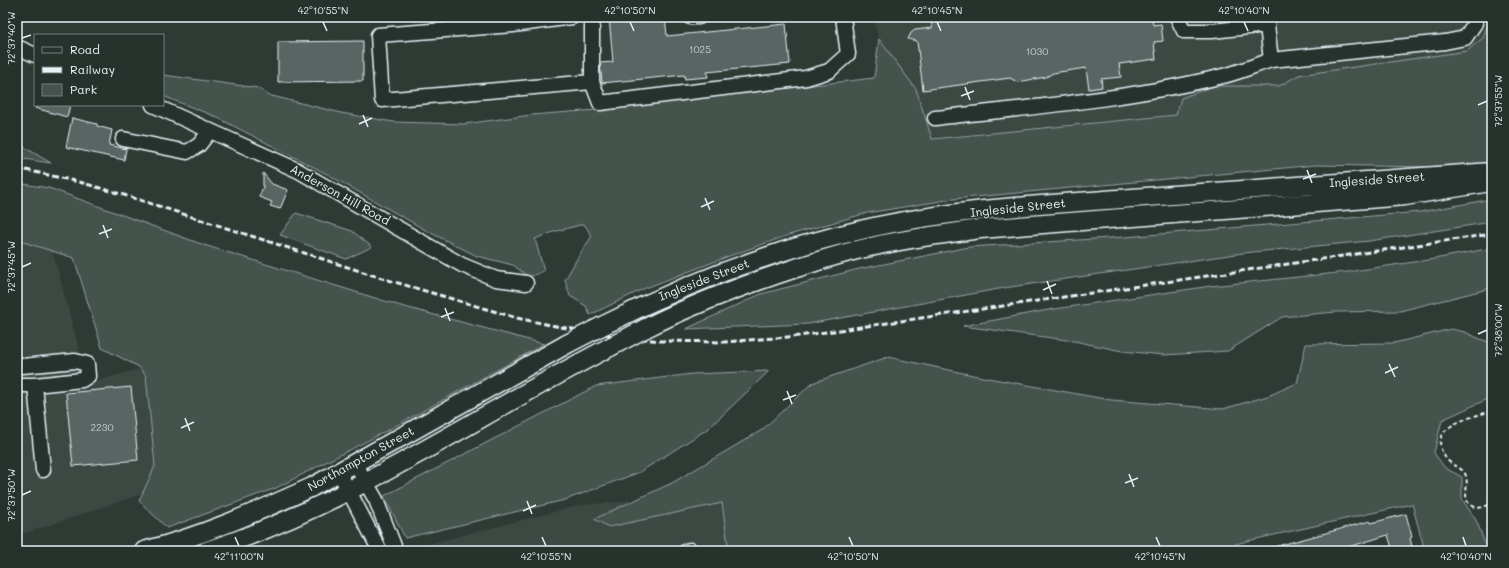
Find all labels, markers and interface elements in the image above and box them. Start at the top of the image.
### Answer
text: 42°10'55"N [298,3,348,17]
text: 42°10'50"N [604,3,656,17]
text: 42°10'45"N [912,3,962,17]
text: 42°10'40"N [1218,3,1270,17]
text: 72°37'40"W [4,11,18,64]
legend [34,34,164,106]
text: Road [70,41,100,57]
house number: 1025 [689,42,711,56]
house number: 1030 [1026,44,1048,58]
text: Railway [70,61,115,77]
text: 72°37'55"W [1491,74,1505,127]
text: Park [70,81,97,97]
street label: Anderson Hill Road [288,160,393,228]
street label: Ingleside Street [1329,168,1425,190]
street label: Ingleside Street [969,194,1066,220]
text: 72°37'45"W [4,240,18,293]
street label: Ingleside Street [656,254,751,304]
text: 72°38'00"W [1491,303,1505,357]
house number: 2230 [90,420,114,434]
street label: Northampton Street [304,422,417,494]
text: 72°37'50"W [4,468,18,521]
text: 42°11'00"N [214,549,264,563]
text: 42°10'55"N [521,549,571,563]
text: 42°10'50"N [827,549,879,563]
text: 42°10'45"N [1135,549,1185,563]
text: 42°10'40"N [1440,549,1492,563]

